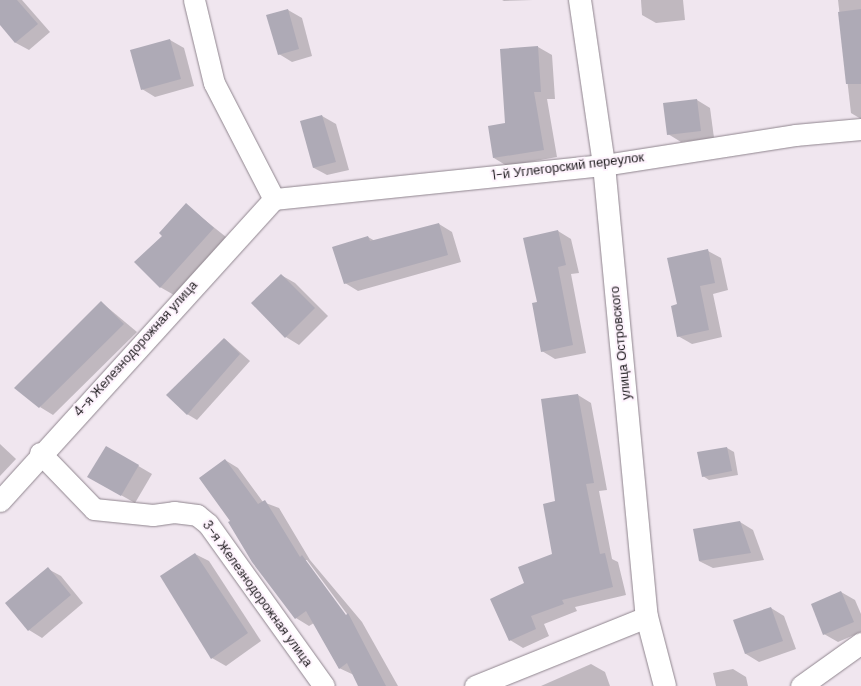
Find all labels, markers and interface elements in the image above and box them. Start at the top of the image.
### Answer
street label: 1-й Углегорский переулок [491,150,645,184]
street label: 4-я Железнодорожная улица [71,278,201,420]
street label: улица Островского [607,285,635,401]
street label: 3-я Железнодорожная улица [199,518,315,670]

